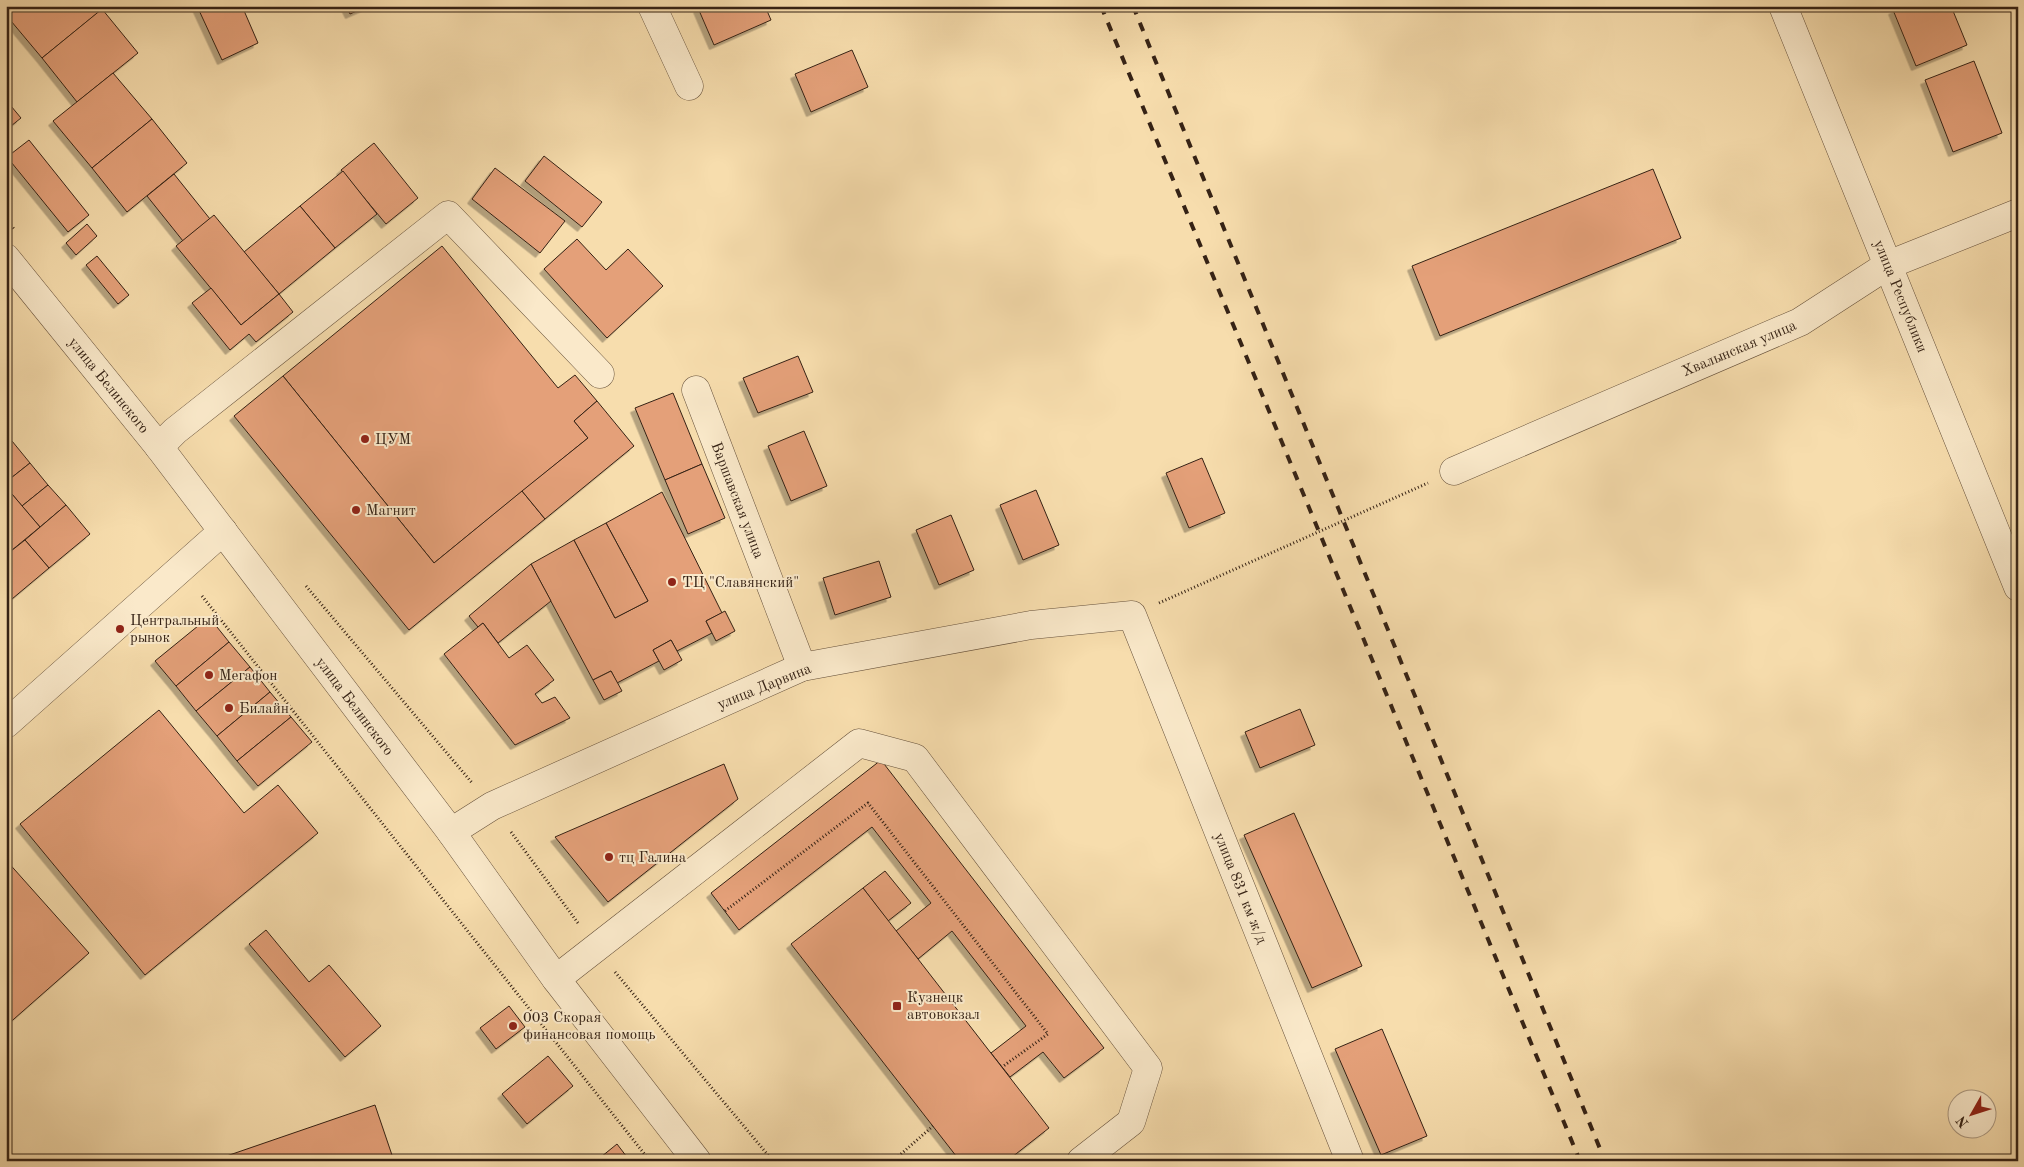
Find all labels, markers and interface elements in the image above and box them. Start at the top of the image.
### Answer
street label: улица Республики [1870,238,1929,355]
street label: Хвалынская улица [1680,318,1799,380]
street label: улица Белинского [65,335,151,437]
marker: ЦУМ [359,433,371,445]
place label: ЦУМ [375,433,411,448]
street label: Варшавская улица [707,440,766,561]
marker: Магнит [350,504,362,516]
place label: Магнит [366,504,416,519]
marker: ТЦ "Славянский" [666,576,678,588]
place label: ТЦ "Славянский" [682,576,799,591]
place label: Центральный рынок [130,614,219,646]
marker: Центральный рынок [114,623,126,635]
street label: улица Белинского [312,655,395,759]
street label: улица Дарвина [716,662,814,713]
marker: Мегафон [203,669,215,681]
place label: Мегафон [219,669,278,684]
marker: Билайн [223,702,235,714]
place label: Билайн [239,702,289,717]
street label: улица 831 км ж/д [1211,831,1269,947]
marker: тц Галина [603,851,615,863]
place label: тц Галина [619,851,687,866]
place label: Кузнецк автовокзал [907,991,980,1023]
marker: Кузнецк автовокзал [891,1000,903,1012]
place label: 003 Скорая финансовая помощь [523,1011,656,1043]
marker: 003 Скорая финансовая помощь [507,1020,519,1032]
north arrow [1946,1090,1996,1140]
text: N [1954,1113,1971,1130]

